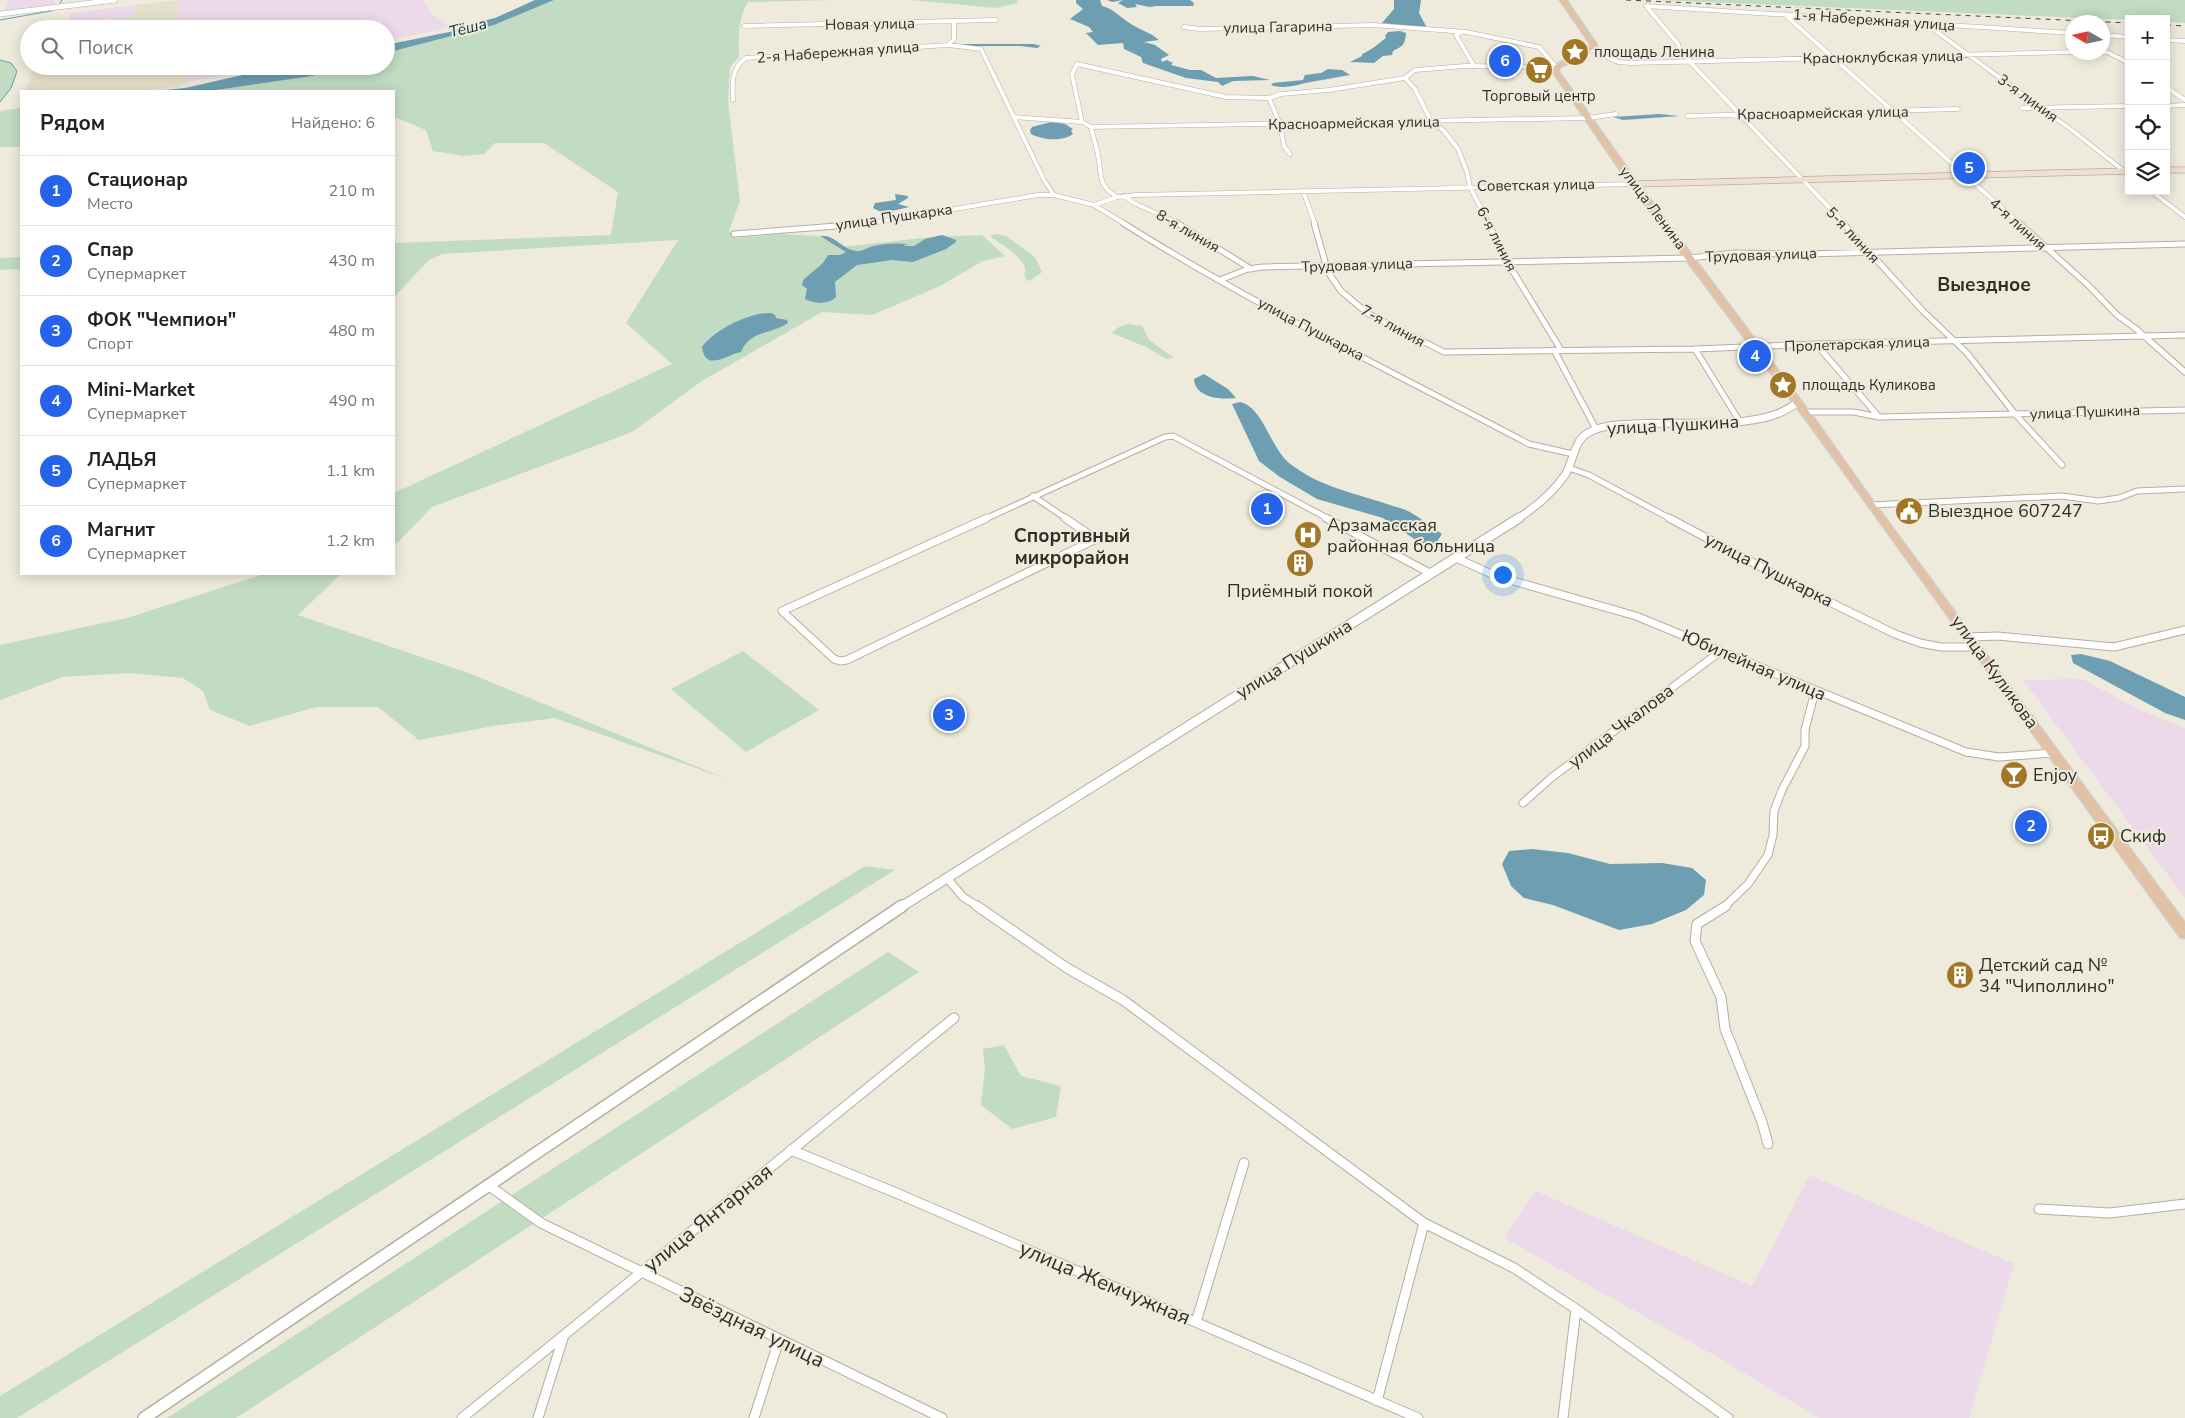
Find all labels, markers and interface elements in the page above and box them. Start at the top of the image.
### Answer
street label: 1-я Набережная улица [1792,4,1956,36]
water label: Тёша [447,13,489,43]
street label: Новая улица [825,13,915,35]
north arrow [2065,15,2110,60]
map controls [2125,15,2170,195]
button: + [2125,15,2170,60]
street label: улица Гагарина [1223,16,1333,38]
search box [20,20,395,75]
icon: search [38,34,66,62]
text: Поиск [78,35,133,61]
street label: 2-я Набережная улица [756,36,920,68]
place icon: площадь Ленина [1560,37,1590,67]
pin: 6 [1489,42,1521,80]
place label: площадь Ленина [1594,42,1715,62]
street label: Красноклубская улица [1802,46,1964,68]
supermarket icon: Торговый центр [1524,55,1554,85]
button: − [2125,60,2170,105]
street label: 3-я линия [1994,69,2062,127]
place label: Торговый центр [1482,86,1596,106]
street label: Красноармейская улица [1737,102,1909,124]
button: locate [2125,105,2170,150]
text: Рядом [40,109,105,137]
text: Найдено: 6 [291,112,375,134]
street label: Красноармейская улица [1268,112,1440,134]
pin: 5 [1953,149,1985,187]
button: layers [2125,150,2170,195]
street label: улица Ленина [1615,162,1691,254]
text: Стационар [87,167,188,193]
street label: Советская улица [1477,174,1595,196]
text: 1 [51,180,61,202]
text: 210 m [328,180,375,202]
text: Место [87,193,133,215]
street label: 4-я линия [1985,193,2051,255]
street label: улица Пушкарка [834,199,954,235]
street label: 5-я линия [1822,202,1884,268]
street label: 6-я линия [1472,203,1522,275]
street label: 8-я линия [1153,205,1223,257]
text: Спар [87,237,134,263]
street label: Трудовая улица [1705,243,1817,267]
text: 2 [51,250,61,272]
text: 430 m [328,250,375,272]
street label: Трудовая улица [1301,253,1413,277]
text: Супермаркет [87,263,186,285]
district label: Выездное [1937,272,2031,298]
street label: улица Пушкарка [1254,293,1368,365]
street label: 7-я линия [1357,300,1429,352]
text: ФОК "Чемпион" [87,307,236,333]
text: 3 [51,320,61,342]
text: 480 m [328,320,375,342]
street label: Пролетарская улица [1784,331,1930,357]
text: Спорт [87,333,133,355]
pin: 4 [1739,337,1771,375]
place icon: площадь Куликова [1768,370,1798,400]
place label: площадь Куликова [1802,375,1936,395]
text: Mini-Market [87,377,194,403]
text: 4 [51,390,61,412]
text: 490 m [328,390,375,412]
street label: улица Пушкина [2029,400,2141,424]
text: Супермаркет [87,403,186,425]
street label: улица Пушкина [1606,410,1740,440]
text: ЛАДЬЯ [87,447,156,473]
text: 5 [51,460,61,482]
text: 1.1 km [326,460,375,482]
text: Супермаркет [87,473,186,495]
pin: 1 [1251,490,1283,528]
public building icon: Выездное 607247 [1894,496,1924,526]
place label: Выездное 607247 [1928,499,2083,523]
place label: Арзамасская районная больница [1327,513,1495,558]
text: Магнит [87,517,155,543]
hospital icon: Арзамасская районная больница [1293,520,1323,550]
district label: Спортивный микрорайон [1014,523,1130,571]
street label: улица Пушкарка [1701,527,1837,613]
text: 6 [51,530,61,552]
text: 1.2 km [326,530,375,552]
text: Супермаркет [87,543,186,565]
building icon: Приёмный покой [1285,548,1315,578]
your location [1490,562,1516,588]
place label: Приёмный покой [1227,579,1373,603]
street label: улица Куликова [1946,610,2044,734]
street label: улица Пушкина [1231,614,1357,704]
street label: Юбилейная улица [1678,624,1830,706]
street label: улица Чкалова [1563,678,1679,774]
pin: 3 [933,696,965,734]
bar icon: Enjoy [1999,760,2029,790]
place label: Enjoy [2033,763,2078,787]
pin: 2 [2015,807,2047,845]
bus stop icon: Скиф [2086,821,2116,851]
place label: Скиф [2120,824,2166,848]
place label: Детский сад № 34 "Чиполлино" [1979,953,2114,998]
building icon: Детский сад № 34 "Чиполлино" [1945,960,1975,990]
street label: улица Янтарная [638,1157,778,1279]
street label: улица Жемчужная [1015,1234,1195,1332]
street label: Звёздная улица [675,1280,829,1374]

